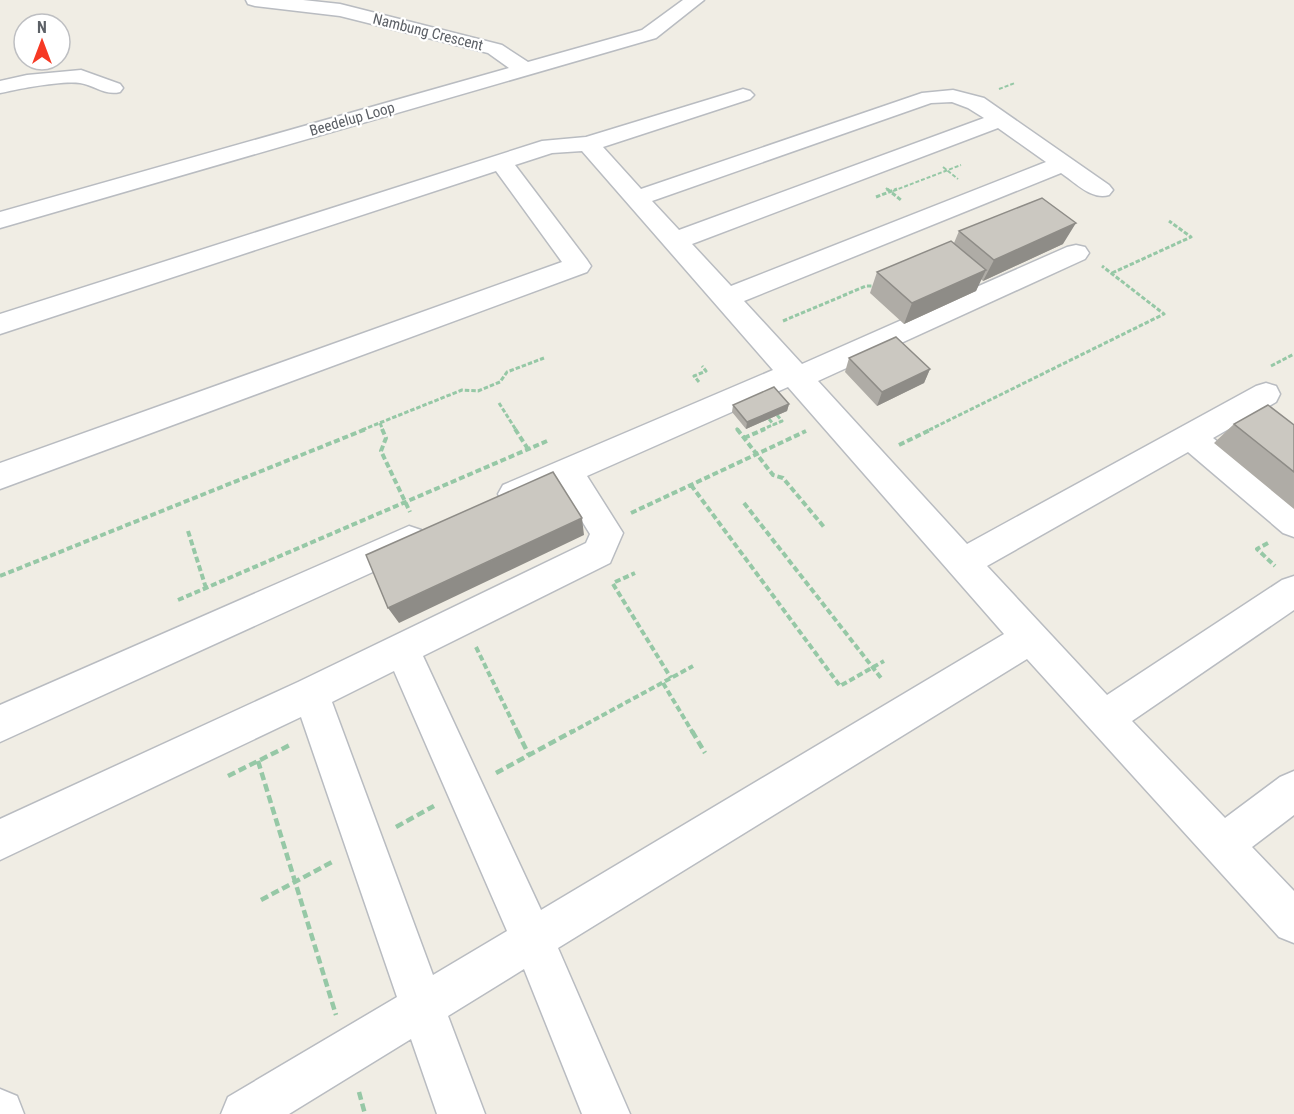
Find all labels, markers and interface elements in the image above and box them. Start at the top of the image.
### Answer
street label: Nambung Crescent [371,10,485,54]
north arrow [12,12,72,72]
text: N [37,18,47,37]
street label: Beedelup Loop [307,98,397,140]

